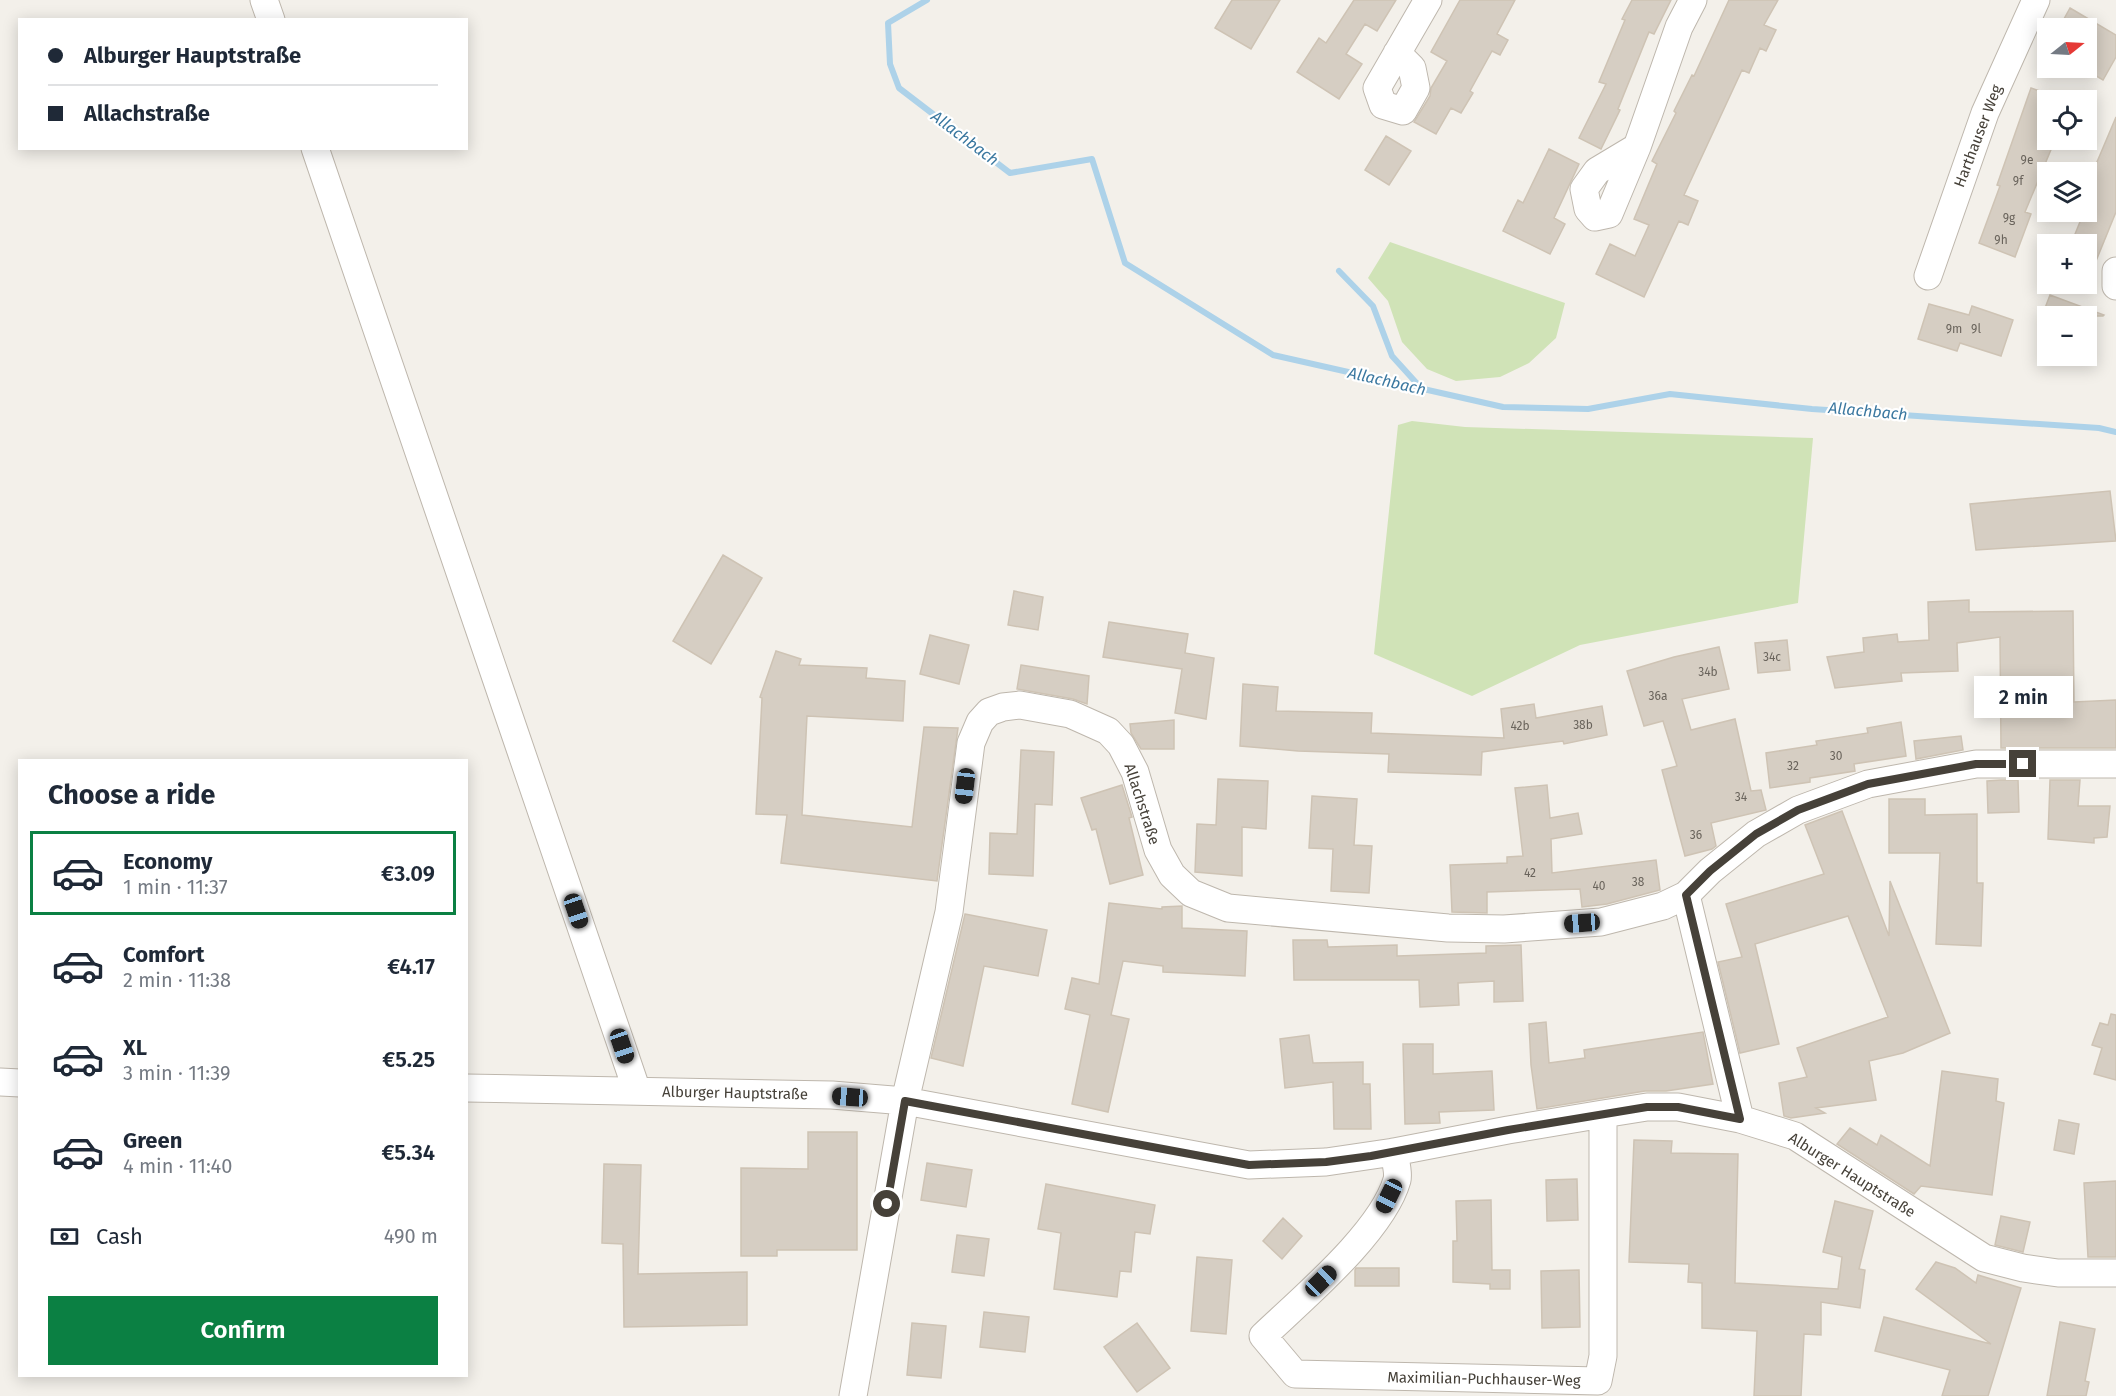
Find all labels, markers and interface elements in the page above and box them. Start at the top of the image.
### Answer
north arrow [2037,18,2097,78]
map controls [2037,18,2097,366]
text: Alburger Hauptstraße [84,42,301,69]
street label: Harthauser Weg [1950,82,2006,190]
button: locate [2037,90,2097,150]
text: Allachstraße [84,100,210,127]
water label: Allachbach [927,106,1002,169]
house number: 9e [2021,153,2033,167]
button: layers [2037,162,2097,222]
house number: 9f [2013,174,2024,188]
house number: 9g [2003,211,2016,225]
house number: 9h [1994,233,2008,247]
button: + [2037,234,2097,294]
button: − [2037,306,2097,366]
house number: 9m [1946,322,1962,336]
house number: 9l [1971,322,1981,336]
water label: Allachbach [1345,363,1428,399]
water label: Allachbach [1827,398,1908,424]
house number: 34c [1763,650,1781,664]
house number: 34b [1698,665,1718,679]
callout: 2 min [1974,677,2072,719]
text: 2 min [1999,685,2048,709]
house number: 36a [1649,689,1667,703]
house number: 38b [1573,718,1593,732]
house number: 42b [1510,719,1530,733]
house number: 30 [1830,749,1843,763]
route end [2009,750,2036,777]
house number: 32 [1787,759,1799,773]
street label: Allachstraße [1120,761,1164,847]
car [954,767,976,805]
text: Choose a ride [48,779,215,811]
house number: 34 [1735,790,1748,804]
house number: 36 [1690,828,1702,842]
icon: car [51,846,105,900]
text: Economy [123,848,212,875]
text: €3.09 [381,860,435,887]
house number: 42 [1524,866,1536,880]
text: 1 min · 11:37 [123,875,228,899]
house number: 38 [1632,875,1645,889]
house number: 40 [1592,879,1606,893]
car [562,891,590,931]
car [1563,913,1601,933]
icon: car [51,939,105,993]
text: Comfort [123,941,204,968]
text: €4.17 [387,953,435,980]
text: 2 min · 11:38 [123,968,231,992]
car [608,1026,636,1066]
icon: car [51,1032,105,1086]
text: XL [123,1034,147,1061]
text: €5.25 [382,1046,435,1073]
text: 3 min · 11:39 [123,1061,230,1085]
street label: Alburger Hauptstraße [662,1083,808,1103]
car [831,1087,869,1107]
icon: car [51,1125,105,1179]
text: Green [123,1127,182,1154]
street label: Alburger Hauptstraße [1785,1129,1919,1221]
text: €5.34 [381,1139,435,1166]
text: 4 min · 11:40 [123,1154,232,1178]
car [1373,1176,1405,1216]
route start [873,1190,900,1217]
icon: cash [48,1220,81,1253]
text: Cash [96,1223,143,1250]
text: 490 m [384,1224,438,1248]
car [1302,1262,1340,1300]
button: Confirm [48,1296,438,1365]
street label: Maximilian-Puchhauser-Weg [1387,1368,1581,1390]

